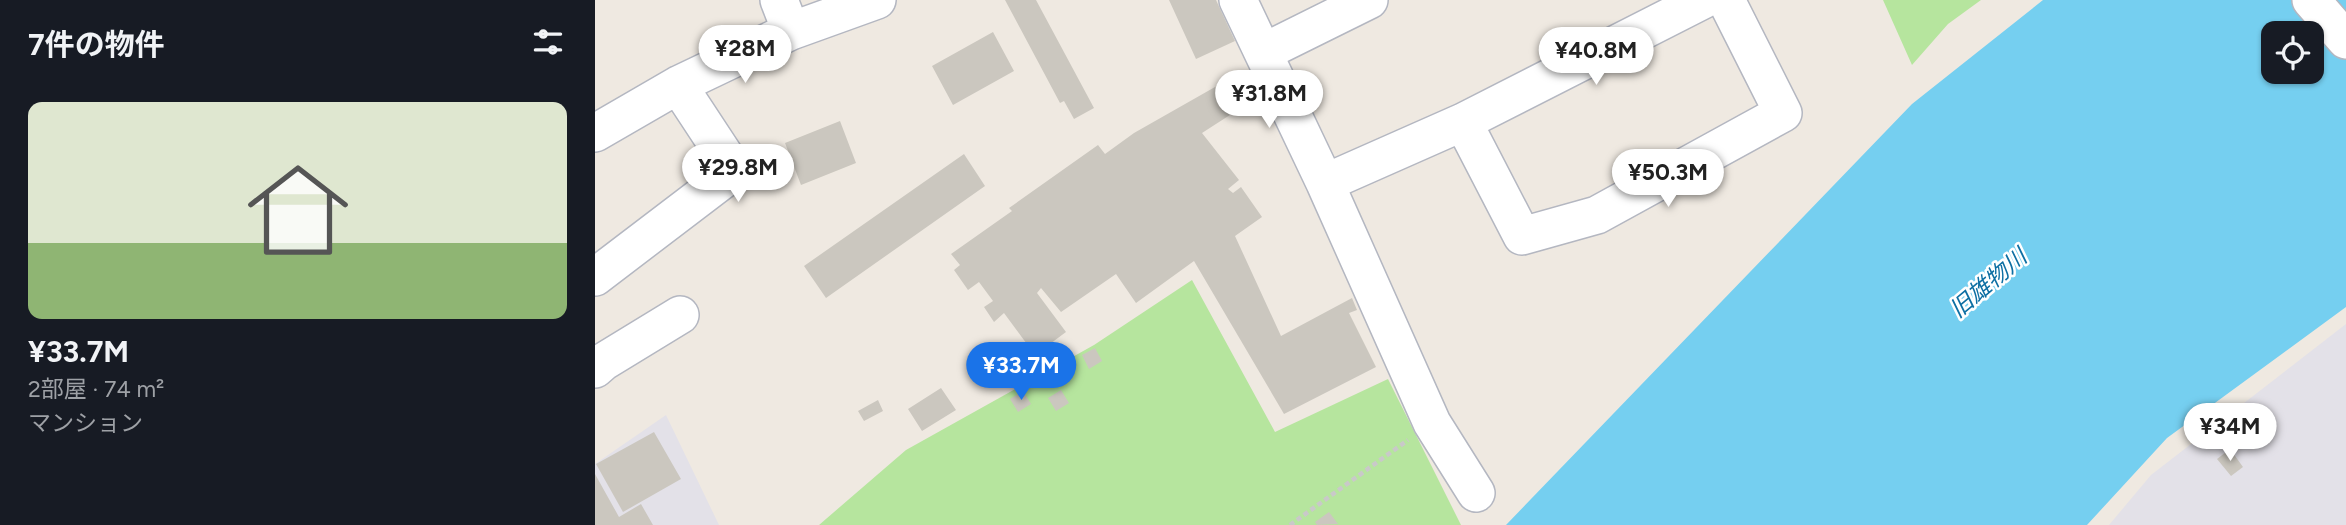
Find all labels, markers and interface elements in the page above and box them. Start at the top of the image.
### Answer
map controls [2261,21,2324,84]
button: locate [2261,21,2324,84]
icon: filters [529,23,567,61]
pin: ¥28M [704,25,786,85]
text: 7件の物件 [28,26,165,63]
pin: ¥40.8M [1539,28,1653,87]
text: ¥28M [715,34,775,62]
text: ¥40.8M [1555,36,1637,64]
pin: ¥31.8M [1212,71,1326,130]
text: ¥31.8M [1231,79,1307,107]
pin: ¥29.8M [681,144,795,204]
icon: home [235,147,361,273]
pin: ¥50.3M [1611,150,1725,209]
text: ¥29.8M [698,153,778,181]
text: ¥50.3M [1628,158,1708,186]
water label: 旧雄物川 [1944,241,2035,323]
text: ¥33.7M [28,333,129,370]
pin: ¥33.7M [964,342,1078,402]
text: ¥33.7M [982,351,1060,379]
text: 2部屋 · 74 m² [28,375,164,403]
pin: ¥34M [2189,404,2271,463]
text: マンション [28,409,143,437]
text: ¥34M [2200,412,2260,440]

